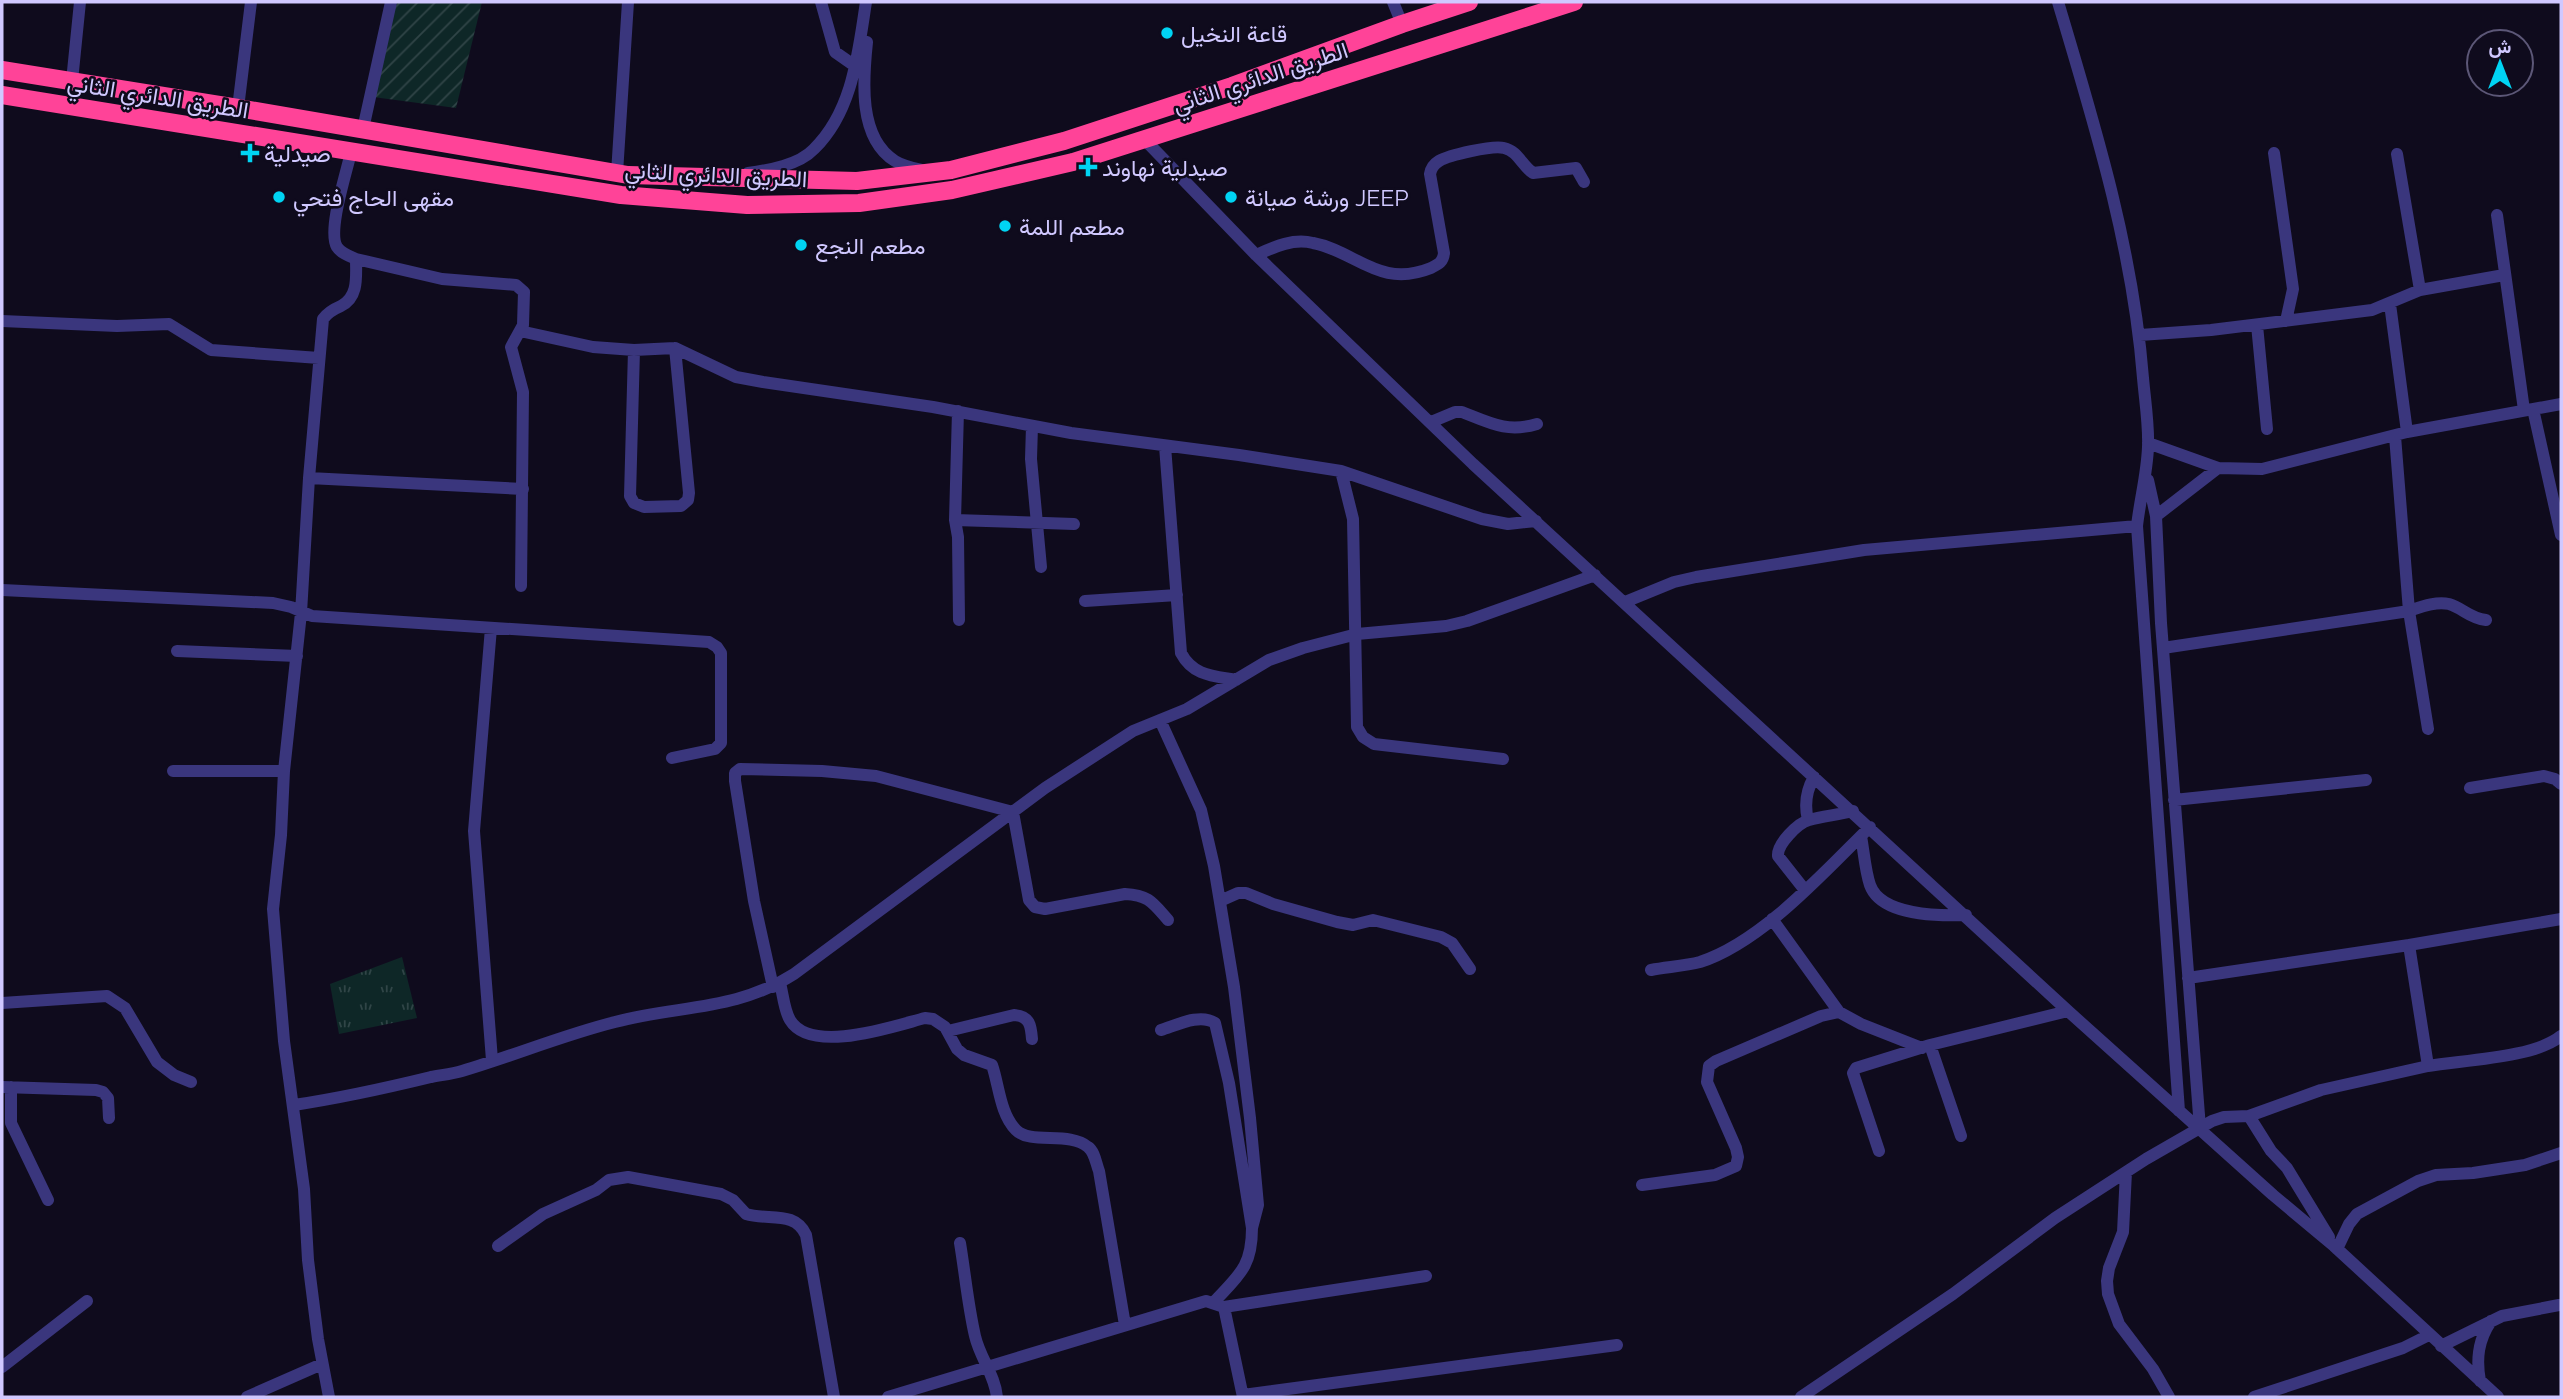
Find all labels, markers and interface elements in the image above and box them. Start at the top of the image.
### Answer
place label: قاعة النخيل [1181,20,1287,48]
marker: قاعة النخيل [1159,25,1175,41]
north arrow [2465,28,2535,98]
text: ش [2489,35,2512,58]
street label: الطريق الدائري الثاني [1169,36,1353,124]
street label: الطريق الدائري الثاني [65,68,250,130]
place label: صيدلية [264,140,331,167]
marker: صيدلية [242,145,258,161]
place label: صيدلية نهاوند [1102,154,1228,183]
street label: الطريق الدائري الثاني [624,156,808,198]
marker: صيدلية نهاوند [1080,159,1096,175]
place label: مقهى الحاج فتحي [293,184,454,217]
place label: ورشة صيانة JEEP [1245,184,1409,213]
marker: مقهى الحاج فتحي [271,189,287,205]
marker: ورشة صيانة JEEP [1223,189,1239,205]
place label: مطعم اللمة [1019,213,1125,242]
marker: مطعم اللمة [997,218,1013,234]
place label: مطعم النجع [815,232,926,262]
marker: مطعم النجع [793,237,809,253]

